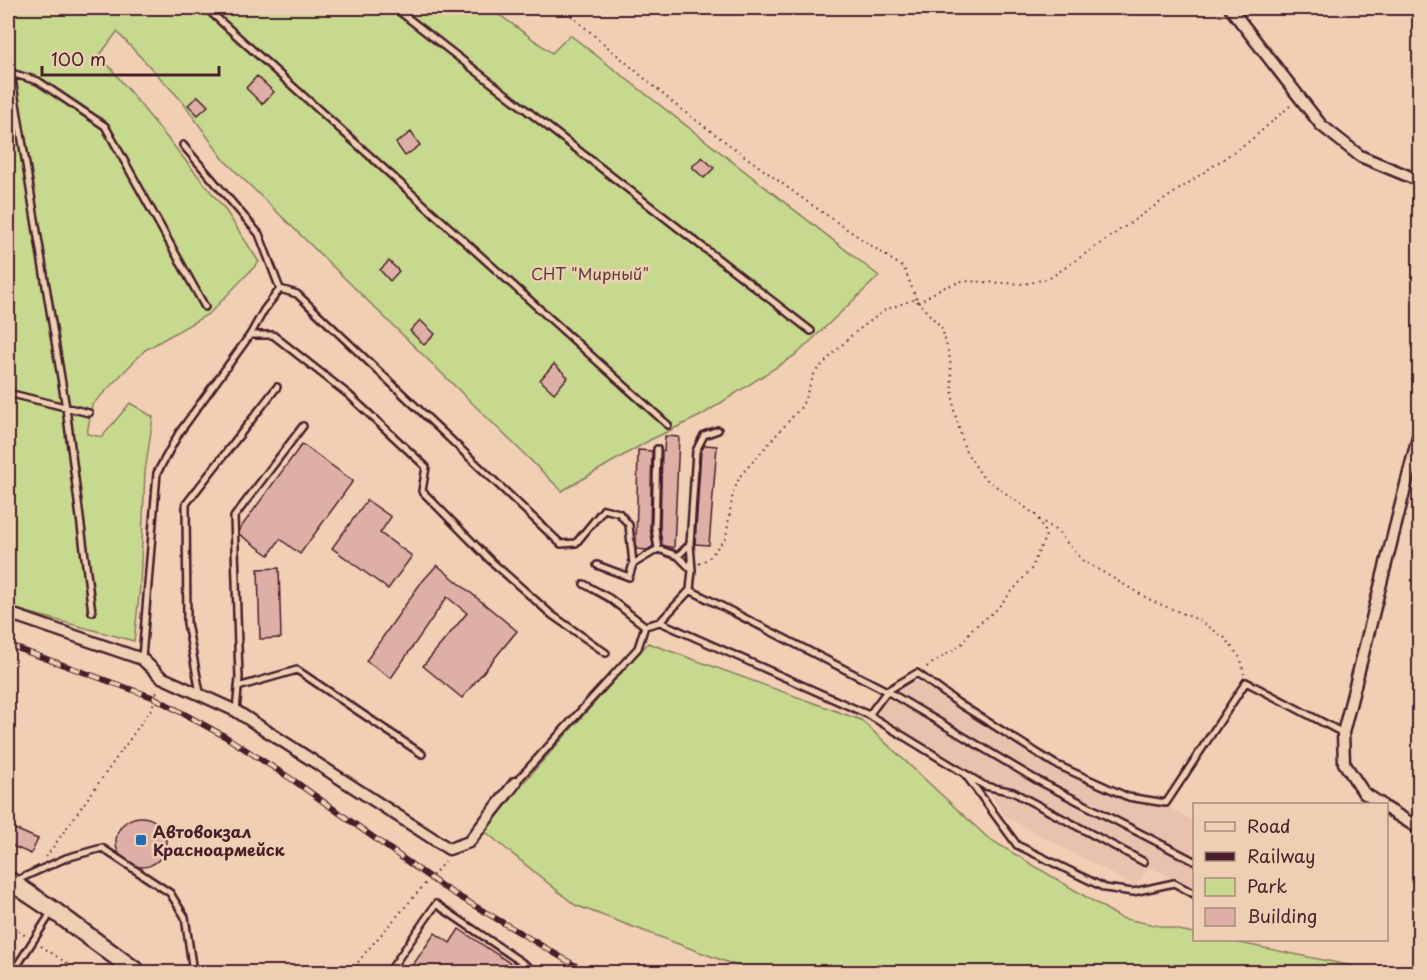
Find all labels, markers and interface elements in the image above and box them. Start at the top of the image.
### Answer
scale bar [42,39,219,77]
text: 100 m [51,45,106,72]
park label: СНТ "Мирный" [531,261,649,285]
legend [1193,803,1388,941]
text: Road [1247,812,1291,839]
place label: Автовокзал Красноармейск [153,819,285,861]
marker: Автовокзал Красноармейск [134,833,148,847]
text: Railway [1247,842,1315,869]
text: Park [1247,872,1287,899]
text: Building [1247,902,1317,929]

